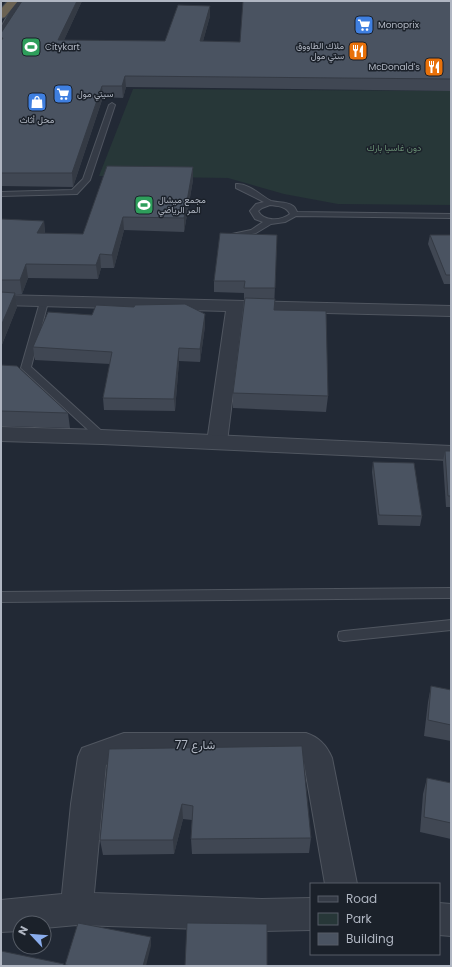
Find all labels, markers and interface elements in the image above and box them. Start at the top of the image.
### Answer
supermarket icon: Monoprix [353,14,375,36]
place label: Monoprix [378,19,420,31]
sports icon: Citykart [20,36,42,58]
place label: ملاك الطاووق ستي مول [296,40,344,63]
restaurant icon: ملاك الطاووق ستي مول [347,40,369,62]
place label: Citykart [45,41,80,53]
restaurant icon: McDonald's [423,56,445,78]
place label: McDonald's [368,61,420,73]
supermarket icon: سيتي مول [52,83,74,105]
place label: سيتي مول [77,88,113,101]
shop icon: محل أثاث [26,91,48,113]
place label: محل أثاث [20,114,55,126]
park label: دون غاسيا بارك [367,142,421,154]
sports icon: مجمع ميشال المر الرياضي [133,194,155,216]
place label: مجمع ميشال المر الرياضي [158,194,206,217]
street label: شارع 77 [175,736,215,754]
legend [310,883,440,955]
text: Road [346,890,377,907]
text: Park [346,910,373,927]
north arrow [12,915,52,955]
text: N [14,923,32,938]
text: Building [346,930,394,947]

